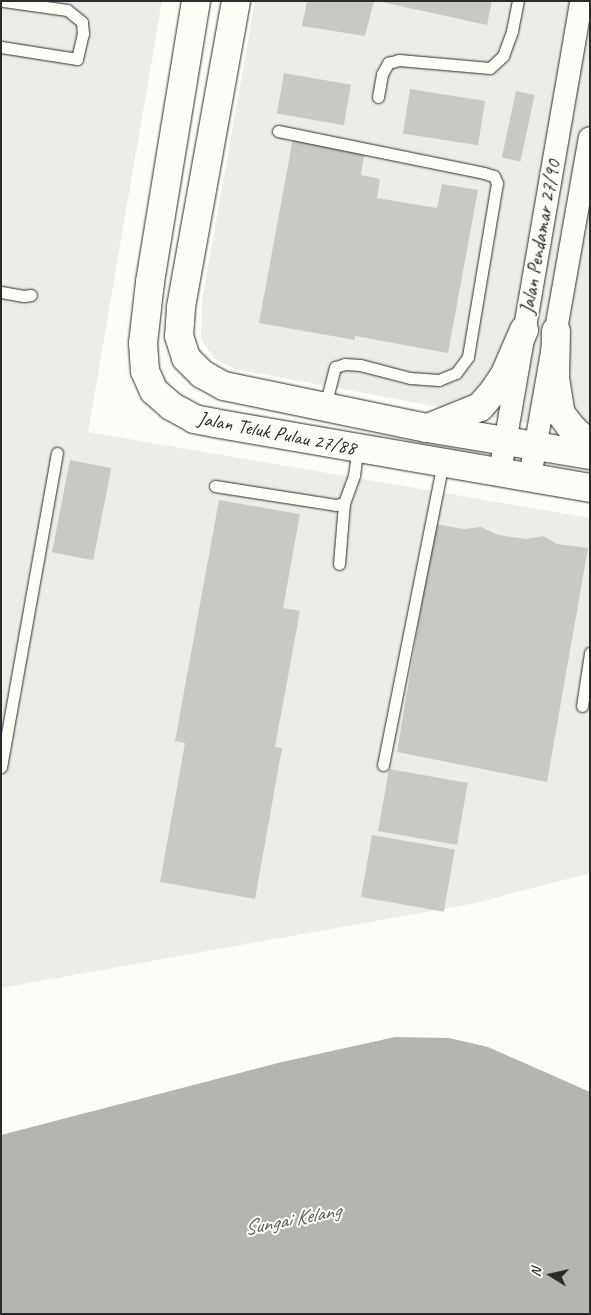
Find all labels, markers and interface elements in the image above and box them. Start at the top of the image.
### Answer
street label: Jalan Pendamar 27/90 [515,159,565,315]
street label: Jalan Teluk Pulau 27/88 [196,406,358,460]
water label: Sungai Kelang [242,1197,342,1241]
north arrow [526,1250,576,1300]
text: N [527,1267,545,1278]

